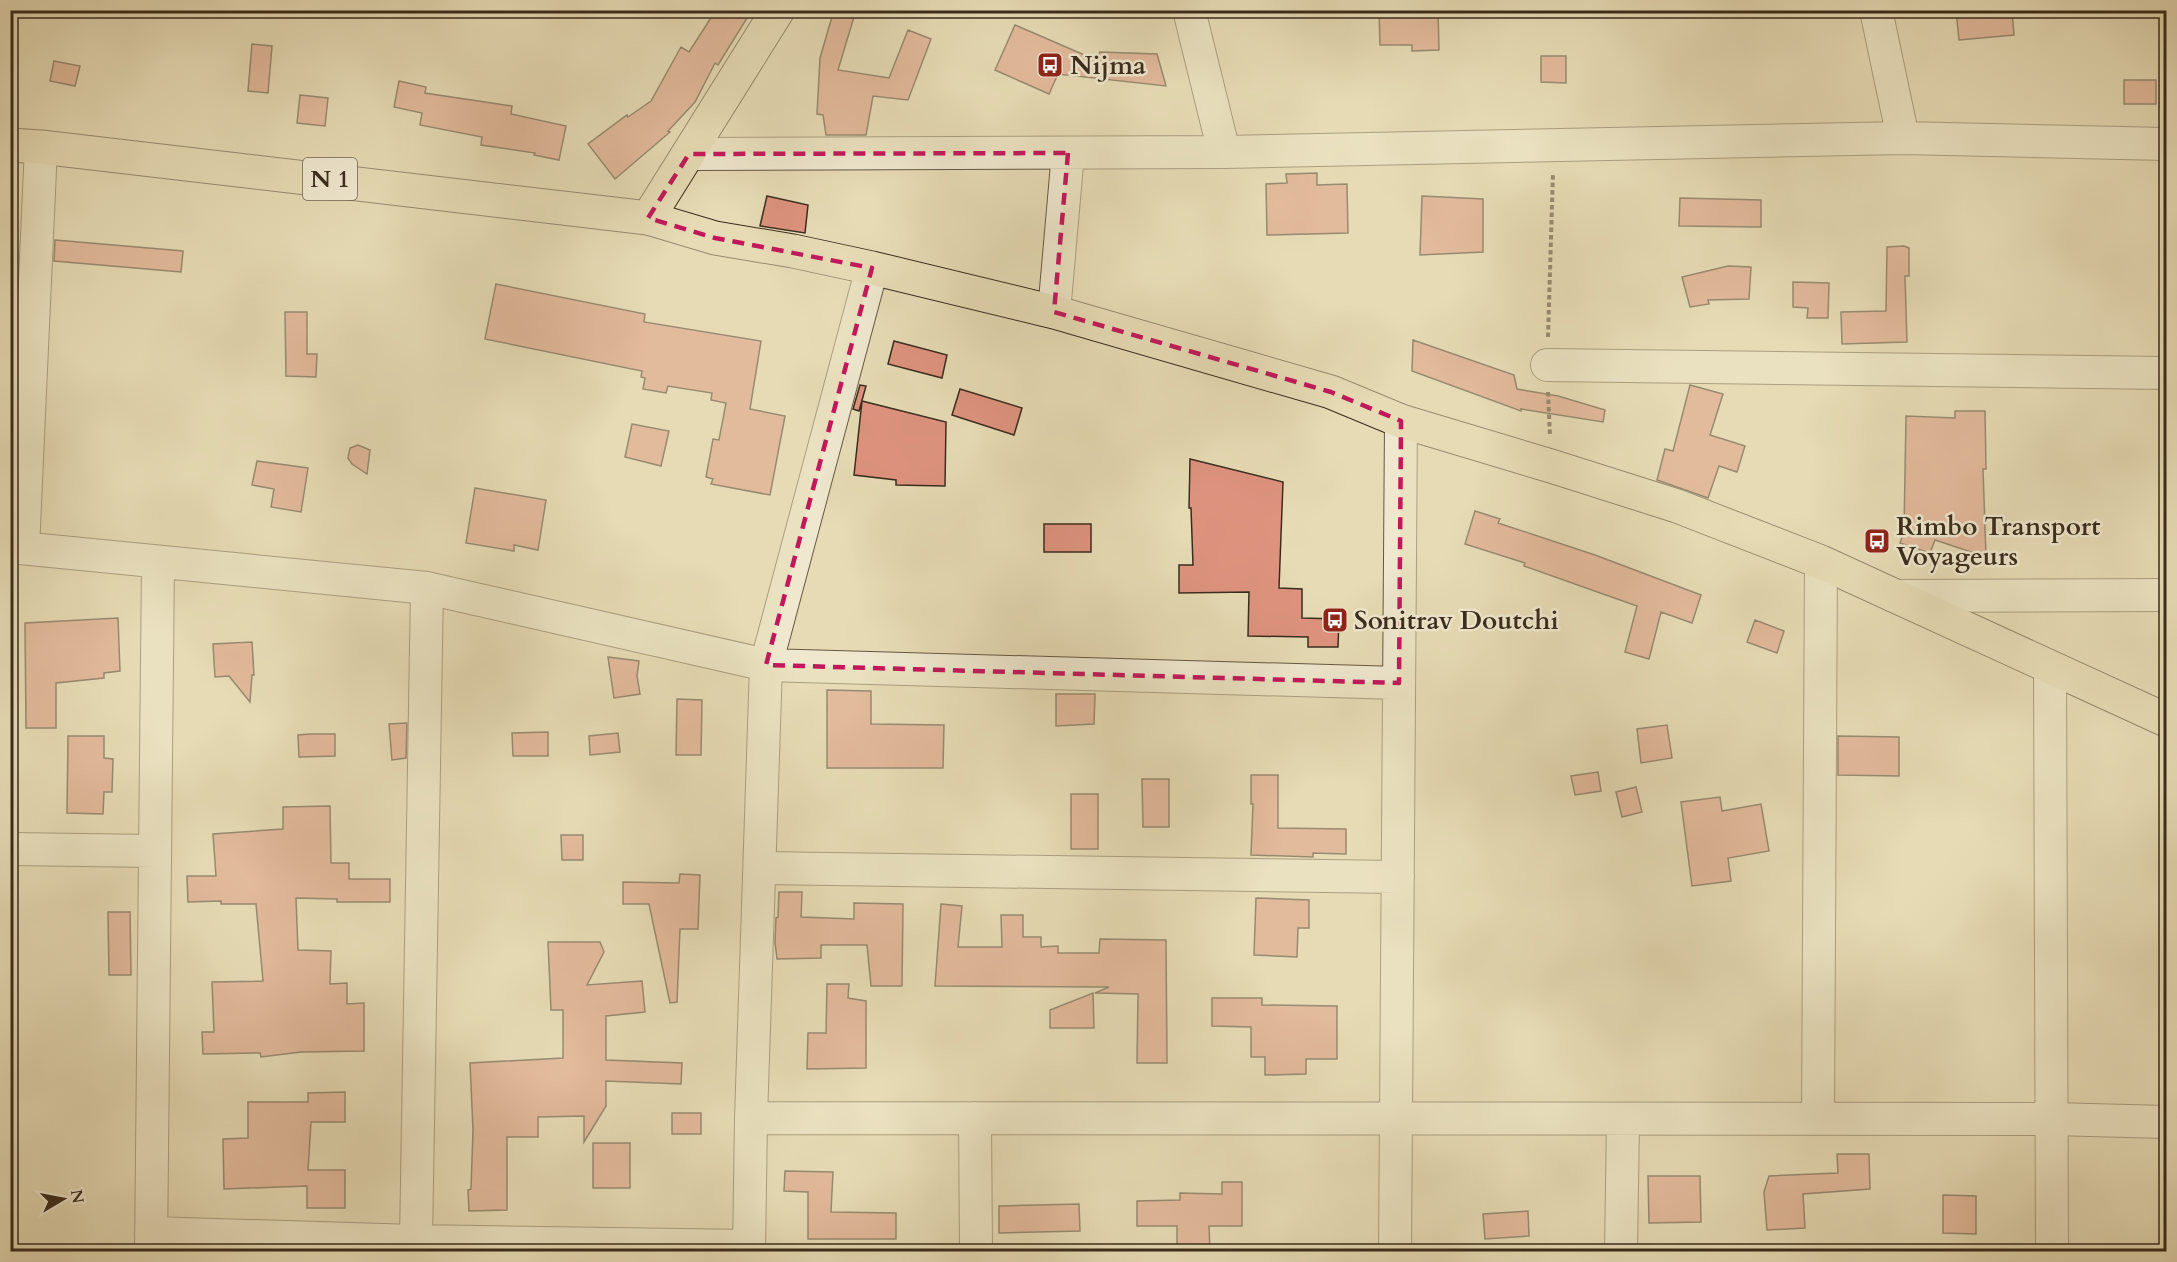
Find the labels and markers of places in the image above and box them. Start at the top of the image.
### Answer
place label: Nijma [1070,48,1146,83]
bus stop icon: Nijma [1035,50,1065,80]
place label: Rimbo Transport Voyageurs [1896,509,2100,574]
bus stop icon: Rimbo Transport Voyageurs [1862,526,1892,556]
place label: Sonitrav Doutchi [1354,603,1559,638]
bus stop icon: Sonitrav Doutchi [1320,605,1350,635]

